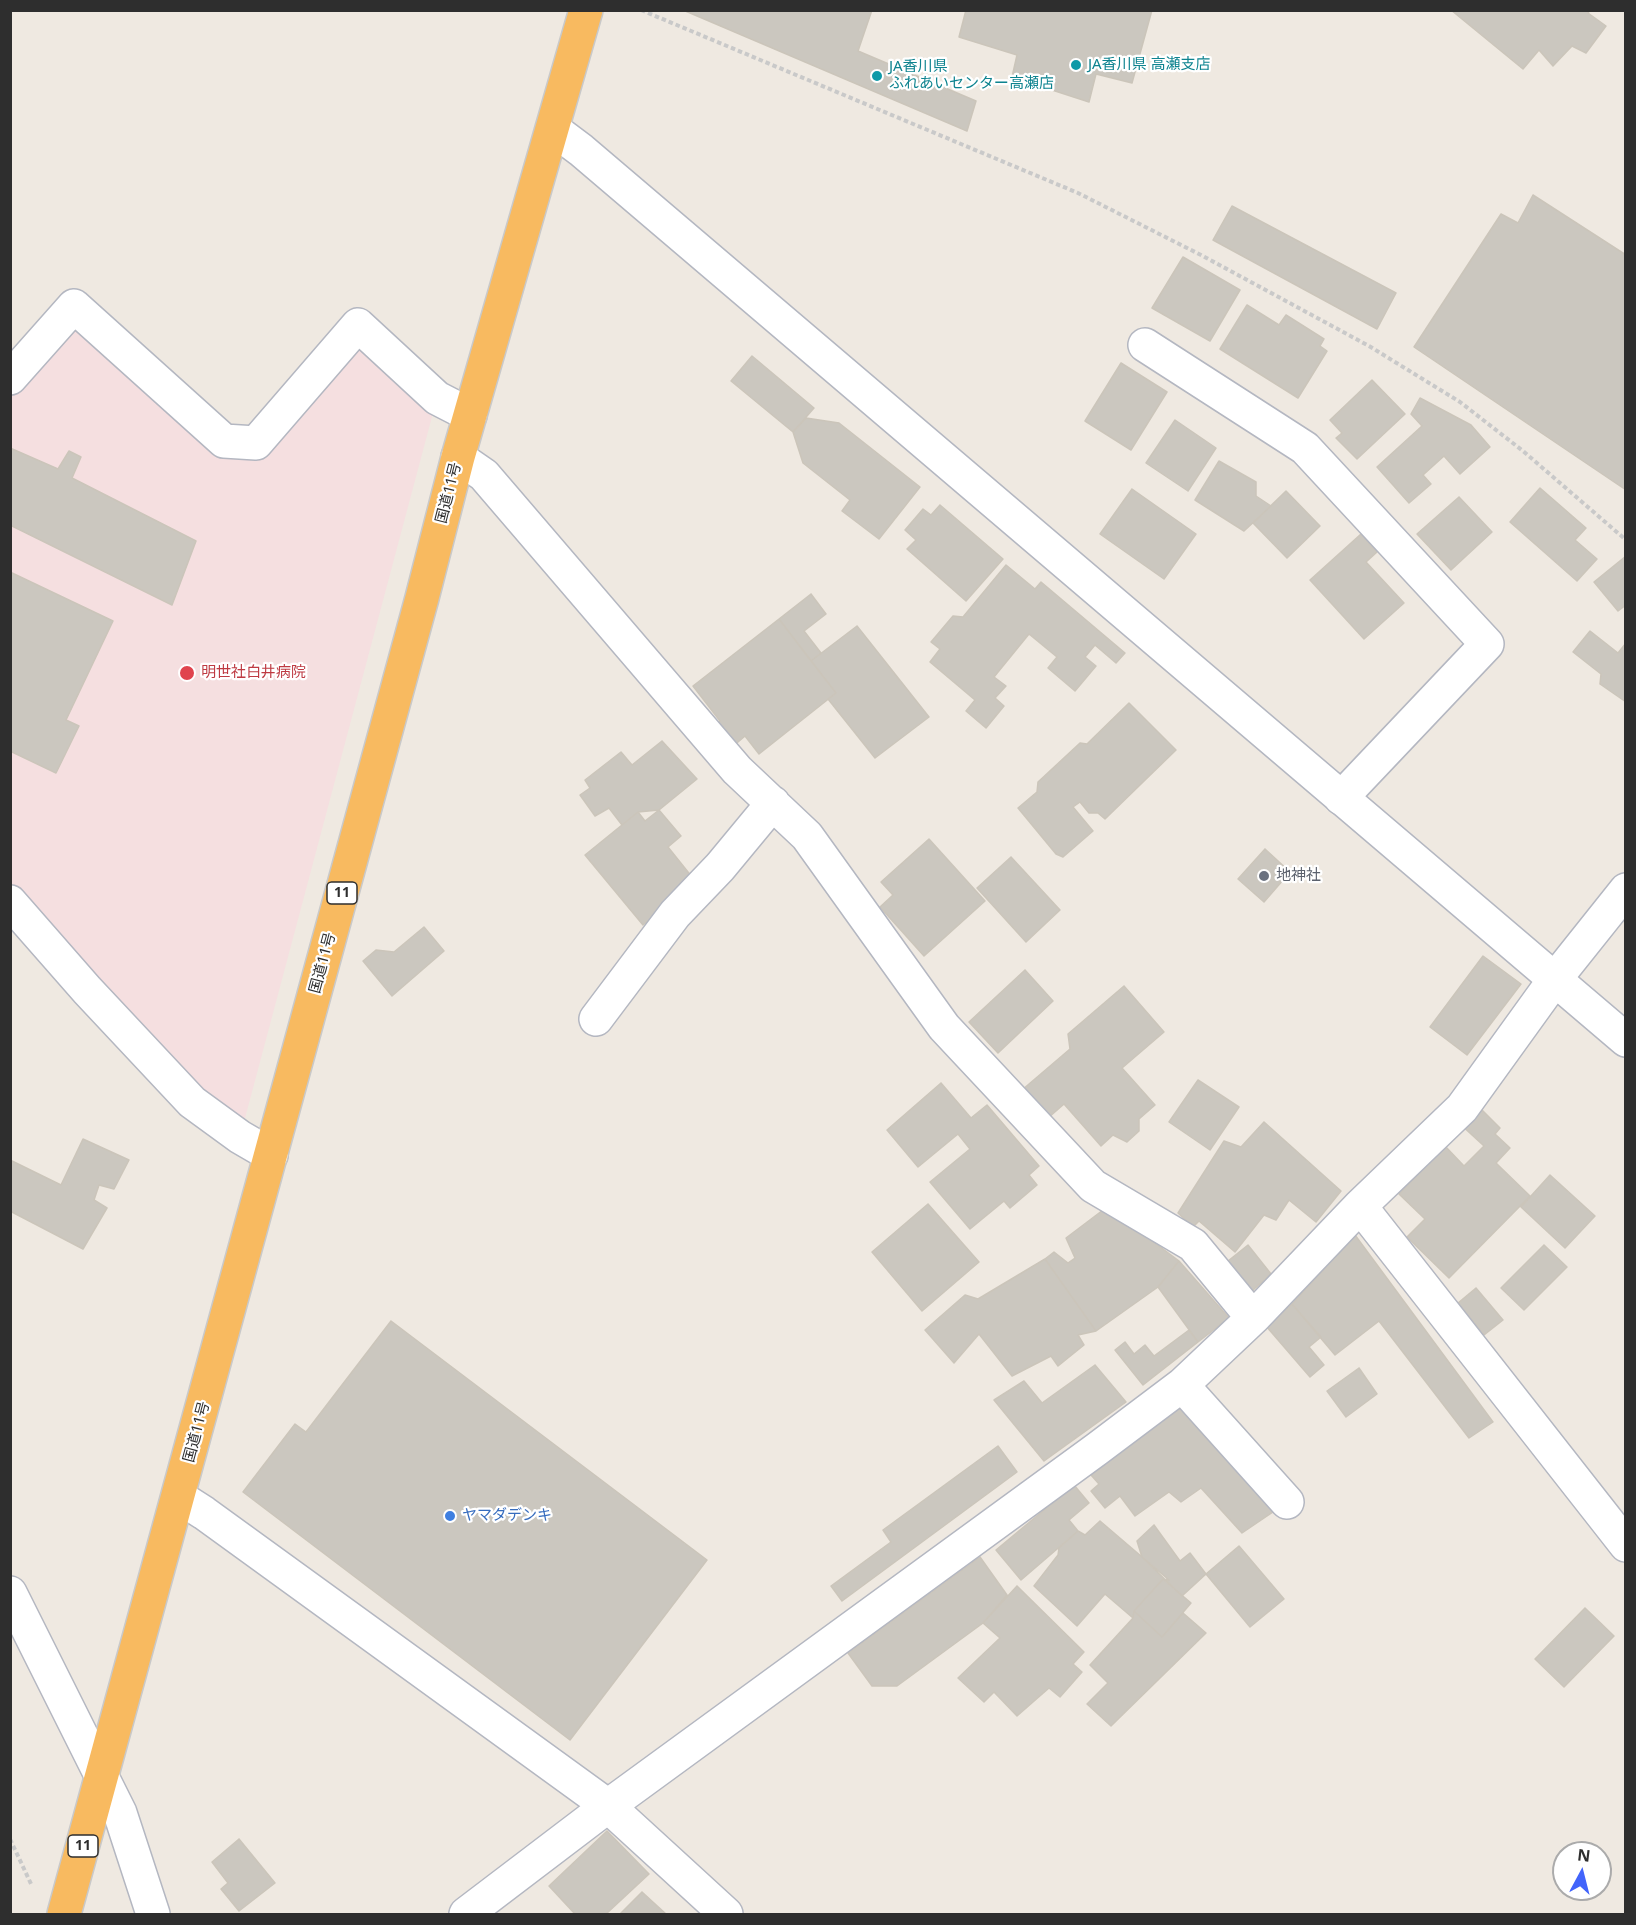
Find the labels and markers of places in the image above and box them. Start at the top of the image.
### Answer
place label: JA香川県 高瀬支店 [1088,56,1211,74]
place label: JA香川県 ふれあいセンター高瀬店 [889,58,1054,93]
marker: JA香川県 高瀬支店 [1069,58,1083,72]
marker: JA香川県 ふれあいセンター高瀬店 [870,69,884,83]
marker: 明世社白井病院 [178,664,196,682]
place label: 明世社白井病院 [201,664,306,682]
place label: 地神社 [1276,867,1321,885]
marker: 地神社 [1257,869,1271,883]
place label: ヤマダデンキ [462,1507,552,1525]
marker: ヤマダデンキ [443,1509,457,1523]

